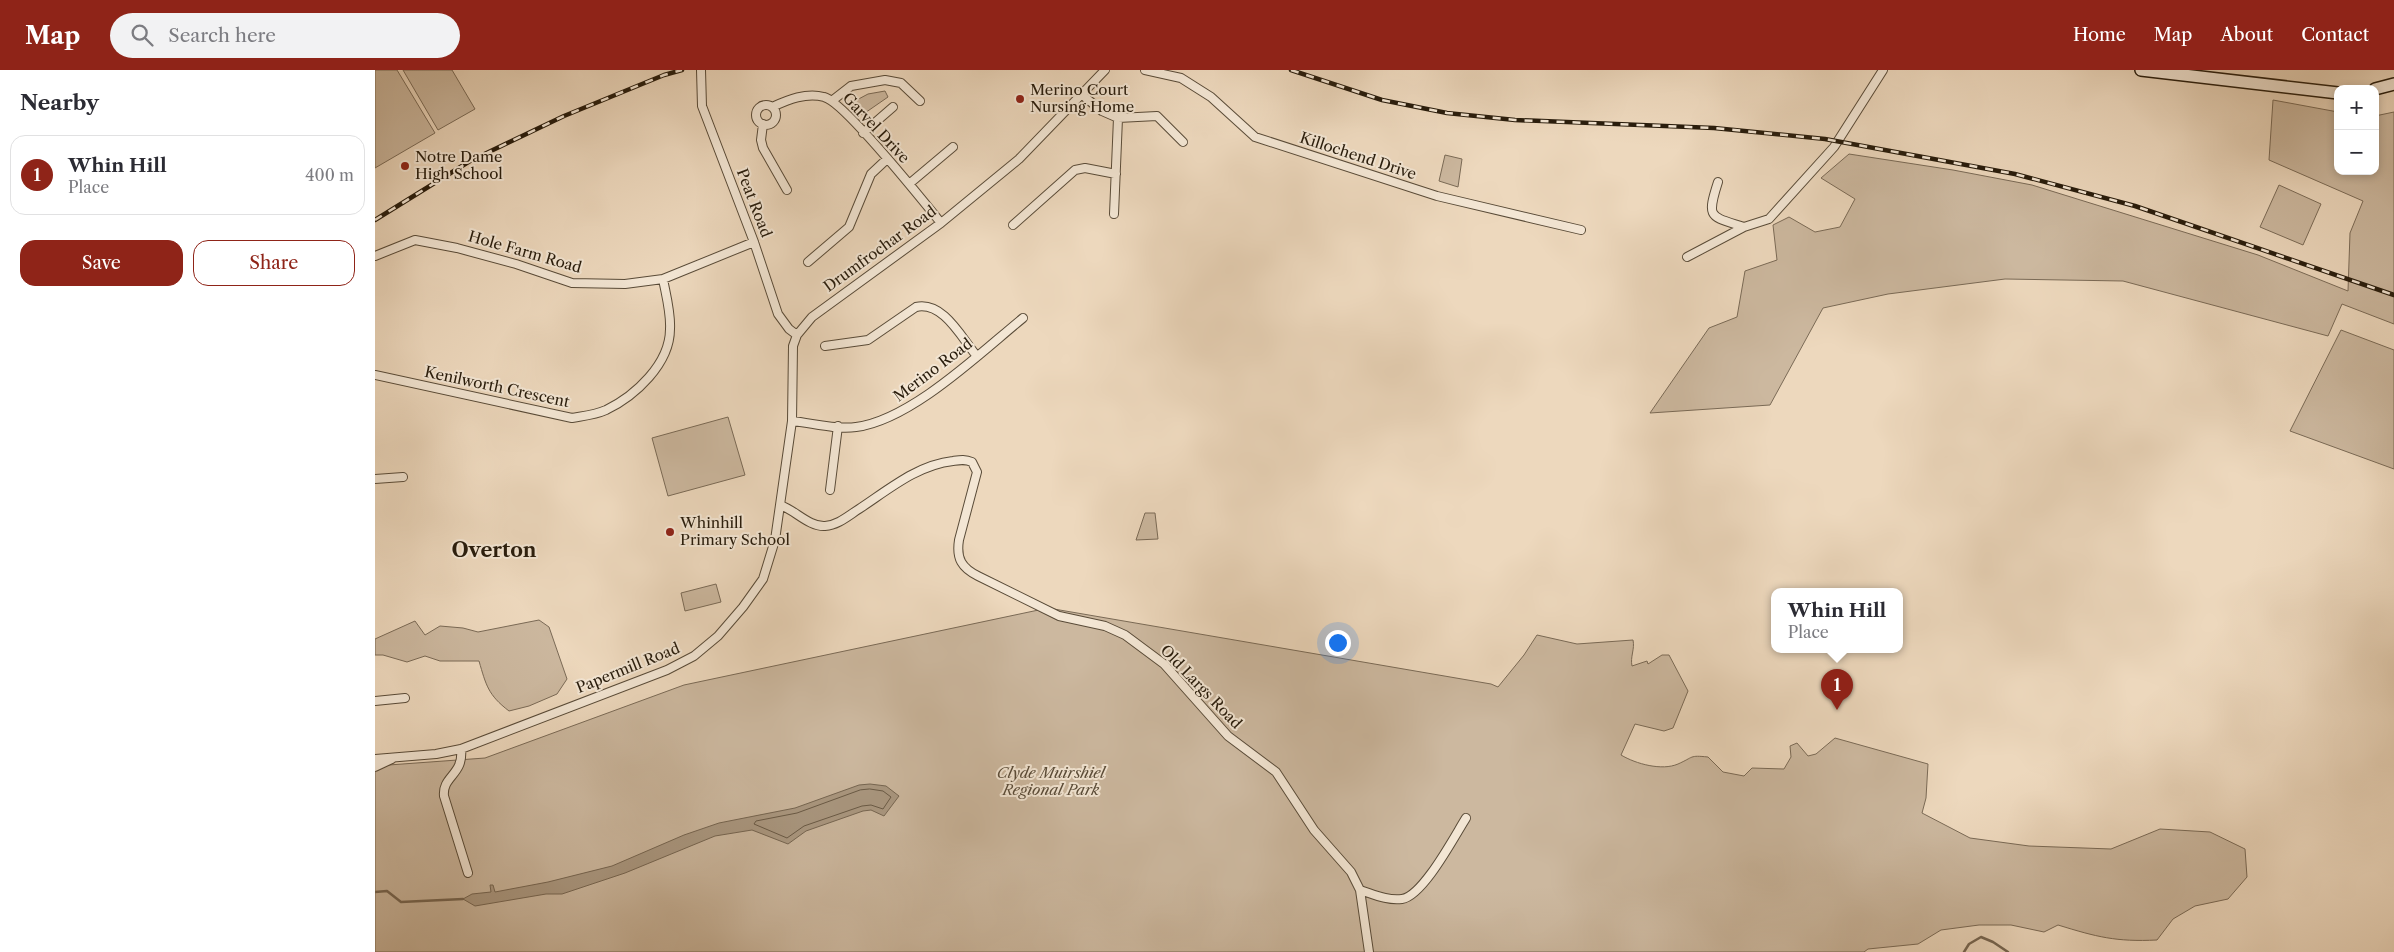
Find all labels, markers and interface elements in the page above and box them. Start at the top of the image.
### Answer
search box [110,13,460,58]
text: Map [25,21,80,50]
icon: search [128,21,156,49]
text: Search here [168,24,276,47]
text: Home [2073,24,2126,46]
text: Map [2154,24,2192,46]
text: About [2220,24,2273,46]
text: Contact [2301,24,2369,46]
place label: Merino Court Nursing Home [1030,80,1134,116]
map controls [2334,85,2379,175]
button: + [2334,85,2379,130]
street label: Garvel Drive [839,88,914,167]
text: Nearby [20,90,99,115]
marker: Merino Court Nursing Home [1014,93,1026,105]
street label: Killochend Drive [1297,128,1419,183]
button: − [2334,130,2379,175]
place label: Notre Dame High School [415,147,503,183]
text: Whin Hill [68,154,167,177]
marker: Notre Dame High School [399,160,411,172]
text: 1 [33,165,41,185]
text: 400 m [305,165,354,185]
street label: Peat Road [733,166,776,240]
text: Place [68,177,109,197]
street label: Drumfrochar Road [820,201,940,296]
street label: Hole Farm Road [466,226,584,277]
button: Save [20,240,183,286]
button: Share [193,240,355,286]
street label: Merino Road [890,334,976,405]
street label: Kenilworth Crescent [423,362,572,411]
place label: Whinhill Primary School [679,513,791,549]
marker: Whinhill Primary School [664,526,676,538]
district label: Overton [451,538,537,562]
popup [1771,588,1903,653]
text: Whin Hill [1788,599,1886,622]
text: Place [1788,622,1829,642]
your location [1325,630,1351,656]
street label: Papermill Road [573,638,682,697]
street label: Old Largs Road [1157,641,1246,733]
pin: 1 [1821,669,1853,710]
park label: Clyde Muirshiel Regional Park [997,763,1107,799]

